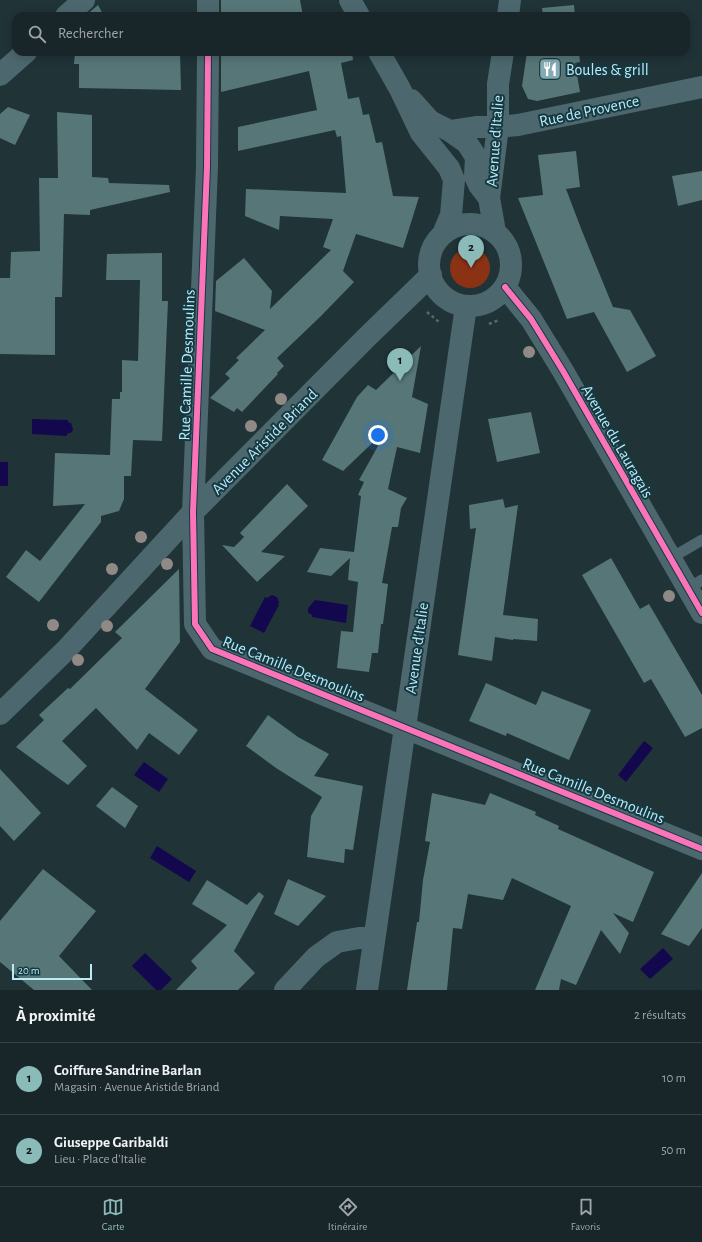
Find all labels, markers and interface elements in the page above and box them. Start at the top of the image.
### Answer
search box [12,12,690,56]
icon: search [26,23,48,45]
text: Rechercher [58,26,123,41]
restaurant icon: Boules & grill [537,56,563,82]
place label: Boules & grill [566,62,649,78]
street label: Rue de Provence [538,93,641,129]
street label: Avenue d'Italie [484,95,506,188]
pin: 2 [458,235,484,268]
street label: Rue Camille Desmoulins [176,289,198,441]
pin: 1 [387,348,413,381]
street label: Avenue du Lauragais [578,382,656,501]
street label: Avenue Aristide Briand [209,386,321,498]
your location [368,425,388,445]
street label: Avenue d'Italie [403,601,431,695]
street label: Rue Camille Desmoulins [220,633,367,705]
street label: Rue Camille Desmoulins [520,755,667,827]
scale bar [12,962,92,981]
text: 20 m [18,965,39,976]
text: À proximité [16,1007,96,1024]
text: 2 résultats [634,1009,686,1022]
text: Coiffure Sandrine Barlan [54,1063,201,1078]
text: 1 [27,1072,31,1085]
text: 10 m [662,1072,686,1085]
text: Magasin · Avenue Aristide Briand [54,1081,220,1094]
text: Giuseppe Garibaldi [54,1135,168,1150]
text: 2 [26,1144,32,1157]
text: 50 m [661,1144,686,1157]
text: Lieu · Place d'Italie [54,1153,146,1166]
tab: Carte [102,1196,124,1233]
tab: Itinéraire [328,1196,367,1233]
tab: Favoris [571,1196,600,1233]

